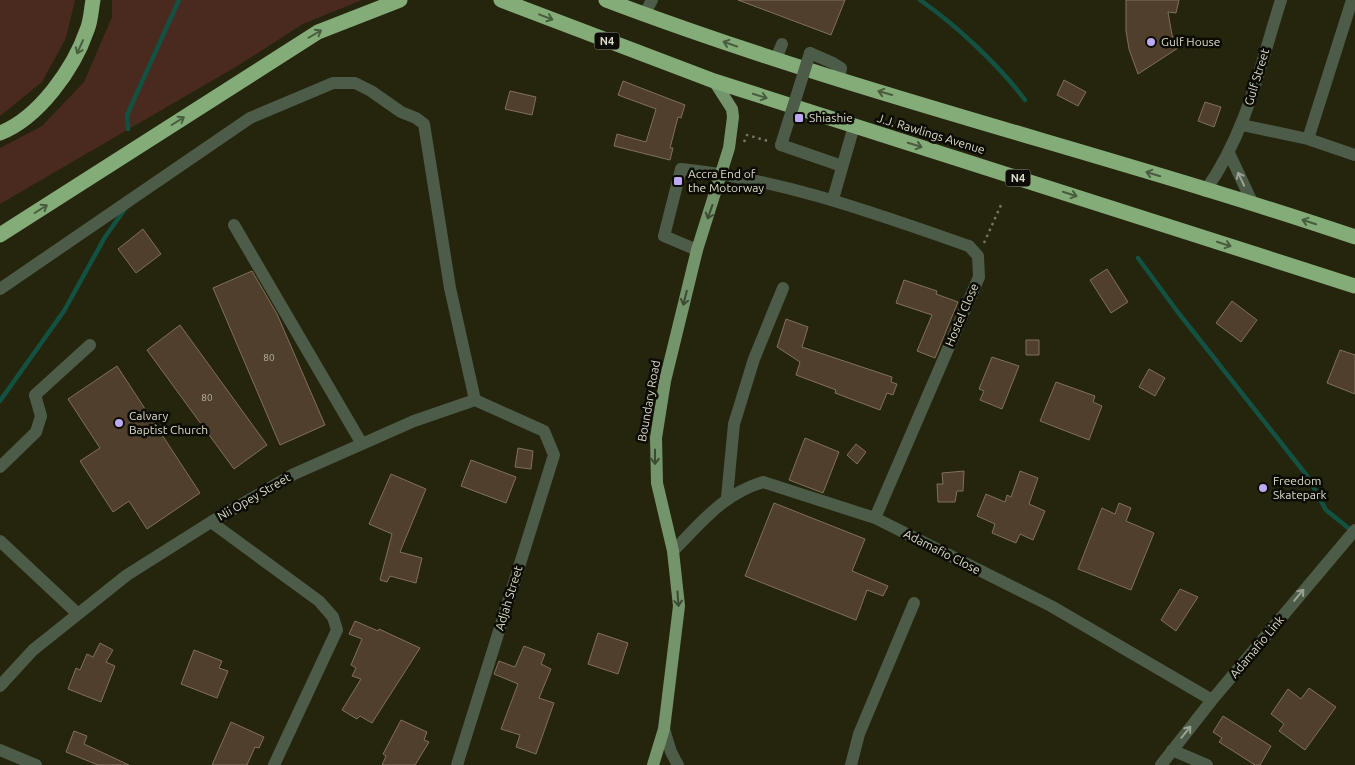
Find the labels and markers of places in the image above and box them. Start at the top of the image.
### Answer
place label: Gulf House [1161,35,1220,48]
marker: Gulf House [1145,36,1157,48]
place label: Shiashie [809,111,853,124]
marker: Shiashie [793,112,805,124]
place label: Accra End of the Motorway [688,167,764,194]
marker: Accra End of the Motorway [672,175,684,187]
place label: Calvary Baptist Church [129,409,208,436]
marker: Calvary Baptist Church [113,417,125,429]
place label: Freedom Skatepark [1273,474,1327,501]
marker: Freedom Skatepark [1257,482,1269,494]

